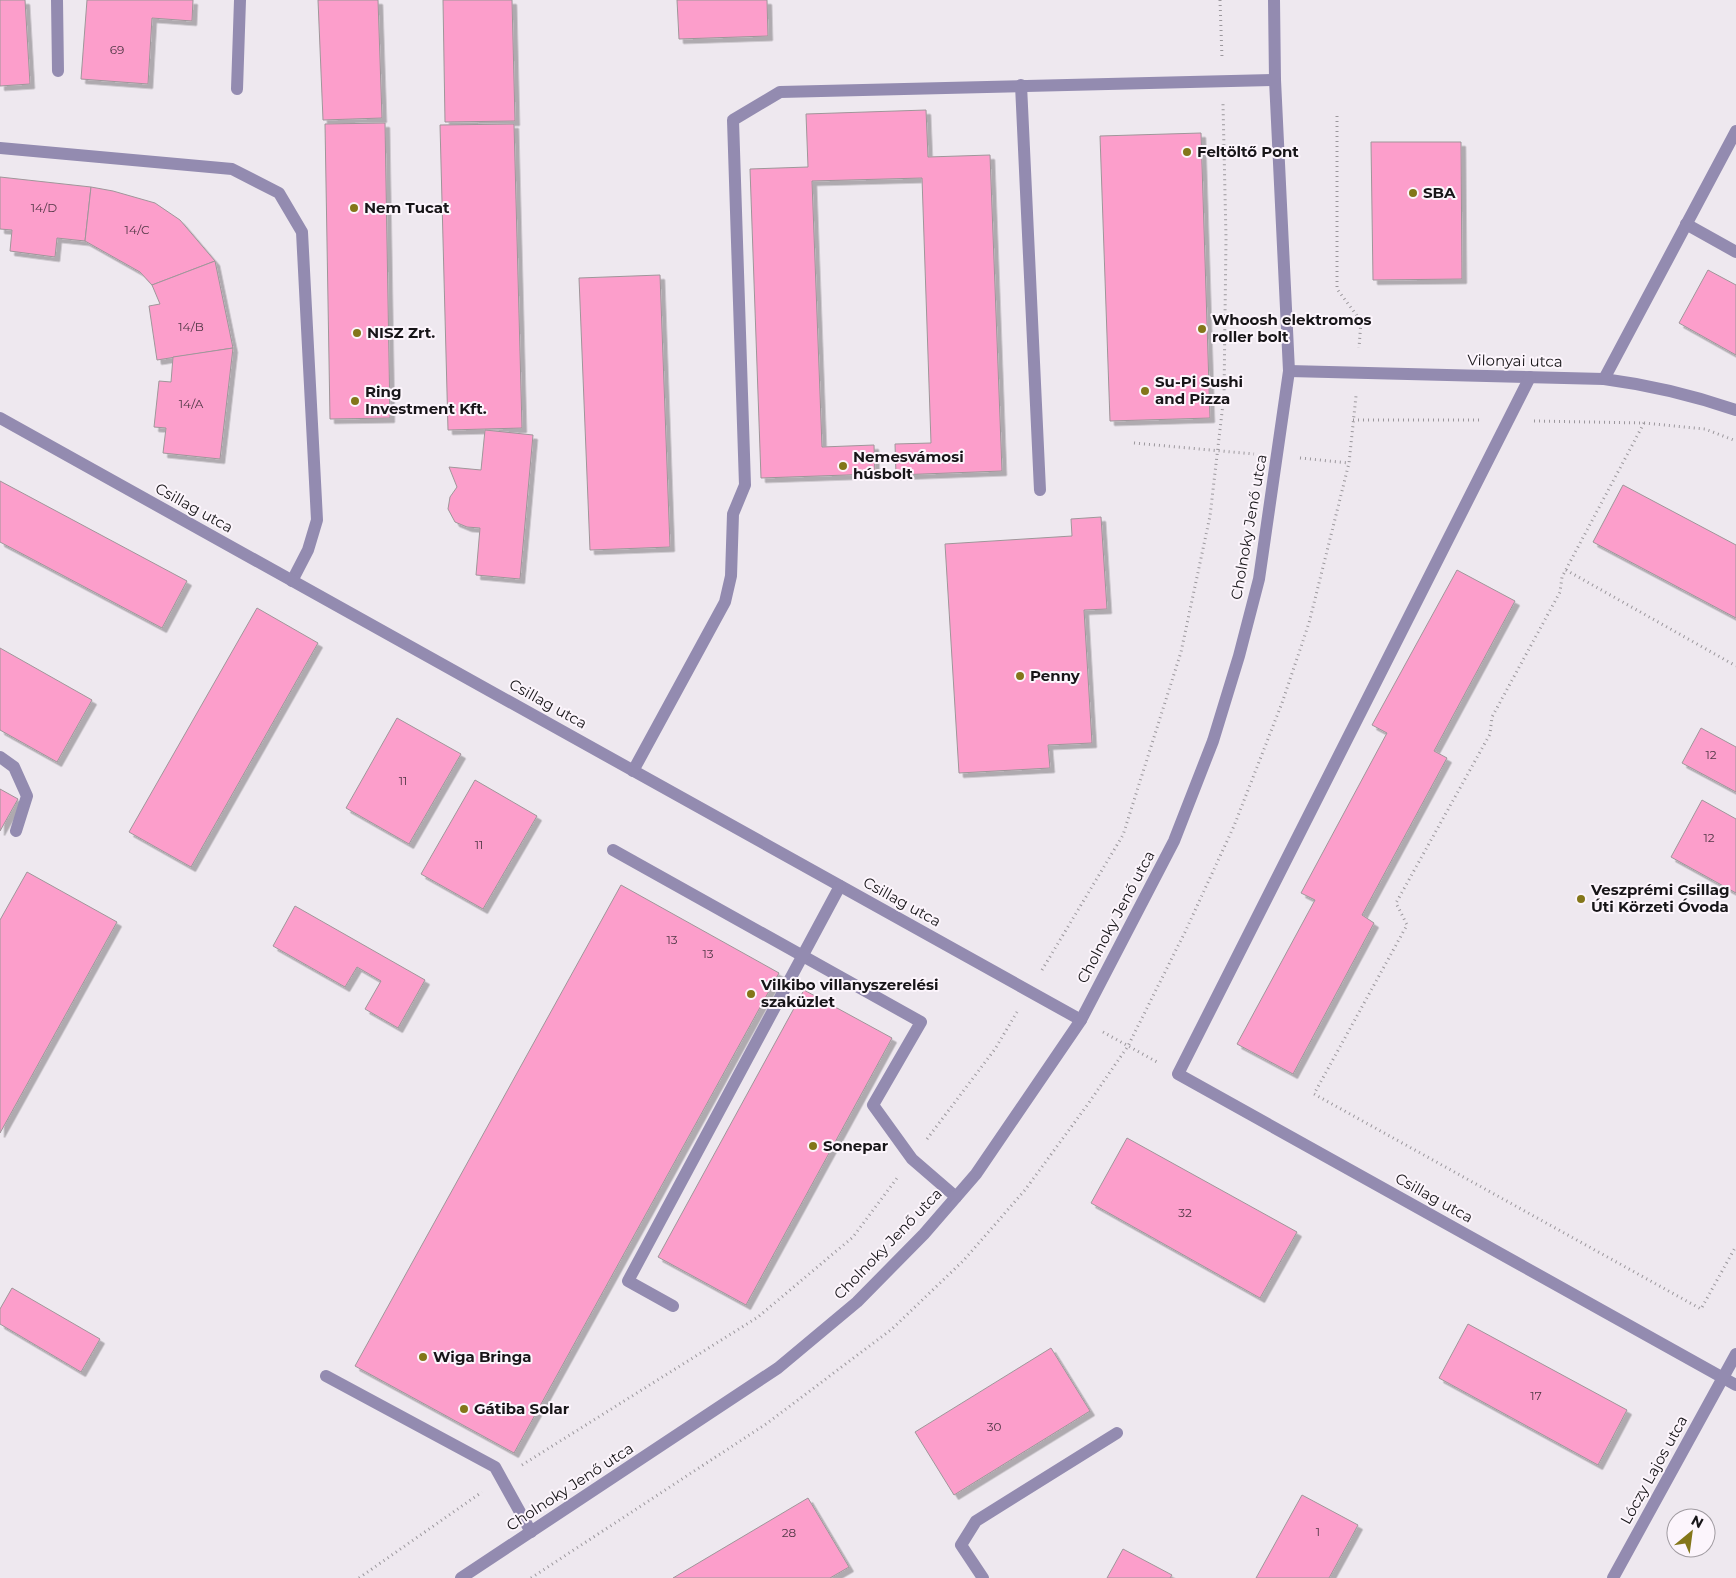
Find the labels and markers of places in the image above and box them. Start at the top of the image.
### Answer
place label: Feltöltő Pont [1197,142,1299,161]
marker: Feltöltő Pont [1181,146,1193,158]
place label: SBA [1423,183,1456,202]
marker: SBA [1407,187,1419,199]
place label: Nem Tucat [364,198,450,217]
marker: Nem Tucat [348,202,360,214]
place label: Whoosh elektromos roller bolt [1212,310,1372,346]
place label: NISZ Zrt. [367,323,435,342]
marker: Whoosh elektromos roller bolt [1196,323,1208,335]
marker: NISZ Zrt. [351,327,363,339]
place label: Su-Pi Sushi and Pizza [1155,372,1243,408]
place label: Ring Investment Kft. [365,382,487,418]
marker: Su-Pi Sushi and Pizza [1139,385,1151,397]
marker: Ring Investment Kft. [349,395,361,407]
place label: Nemesvámosi húsbolt [853,447,964,483]
marker: Nemesvámosi húsbolt [837,460,849,472]
place label: Penny [1030,666,1081,685]
marker: Penny [1014,670,1026,682]
place label: Veszprémi Csillag Úti Körzeti Óvoda [1590,880,1729,916]
marker: Veszprémi Csillag Úti Körzeti Óvoda [1575,893,1587,905]
place label: Vilkibo villanyszerelési szaküzlet [760,975,938,1011]
marker: Vilkibo villanyszerelési szaküzlet [745,988,757,1000]
place label: Sonepar [823,1136,889,1155]
marker: Sonepar [807,1140,819,1152]
place label: Wiga Bringa [433,1347,531,1366]
marker: Wiga Bringa [417,1351,429,1363]
place label: Gátiba Solar [474,1399,570,1418]
marker: Gátiba Solar [458,1403,470,1415]

